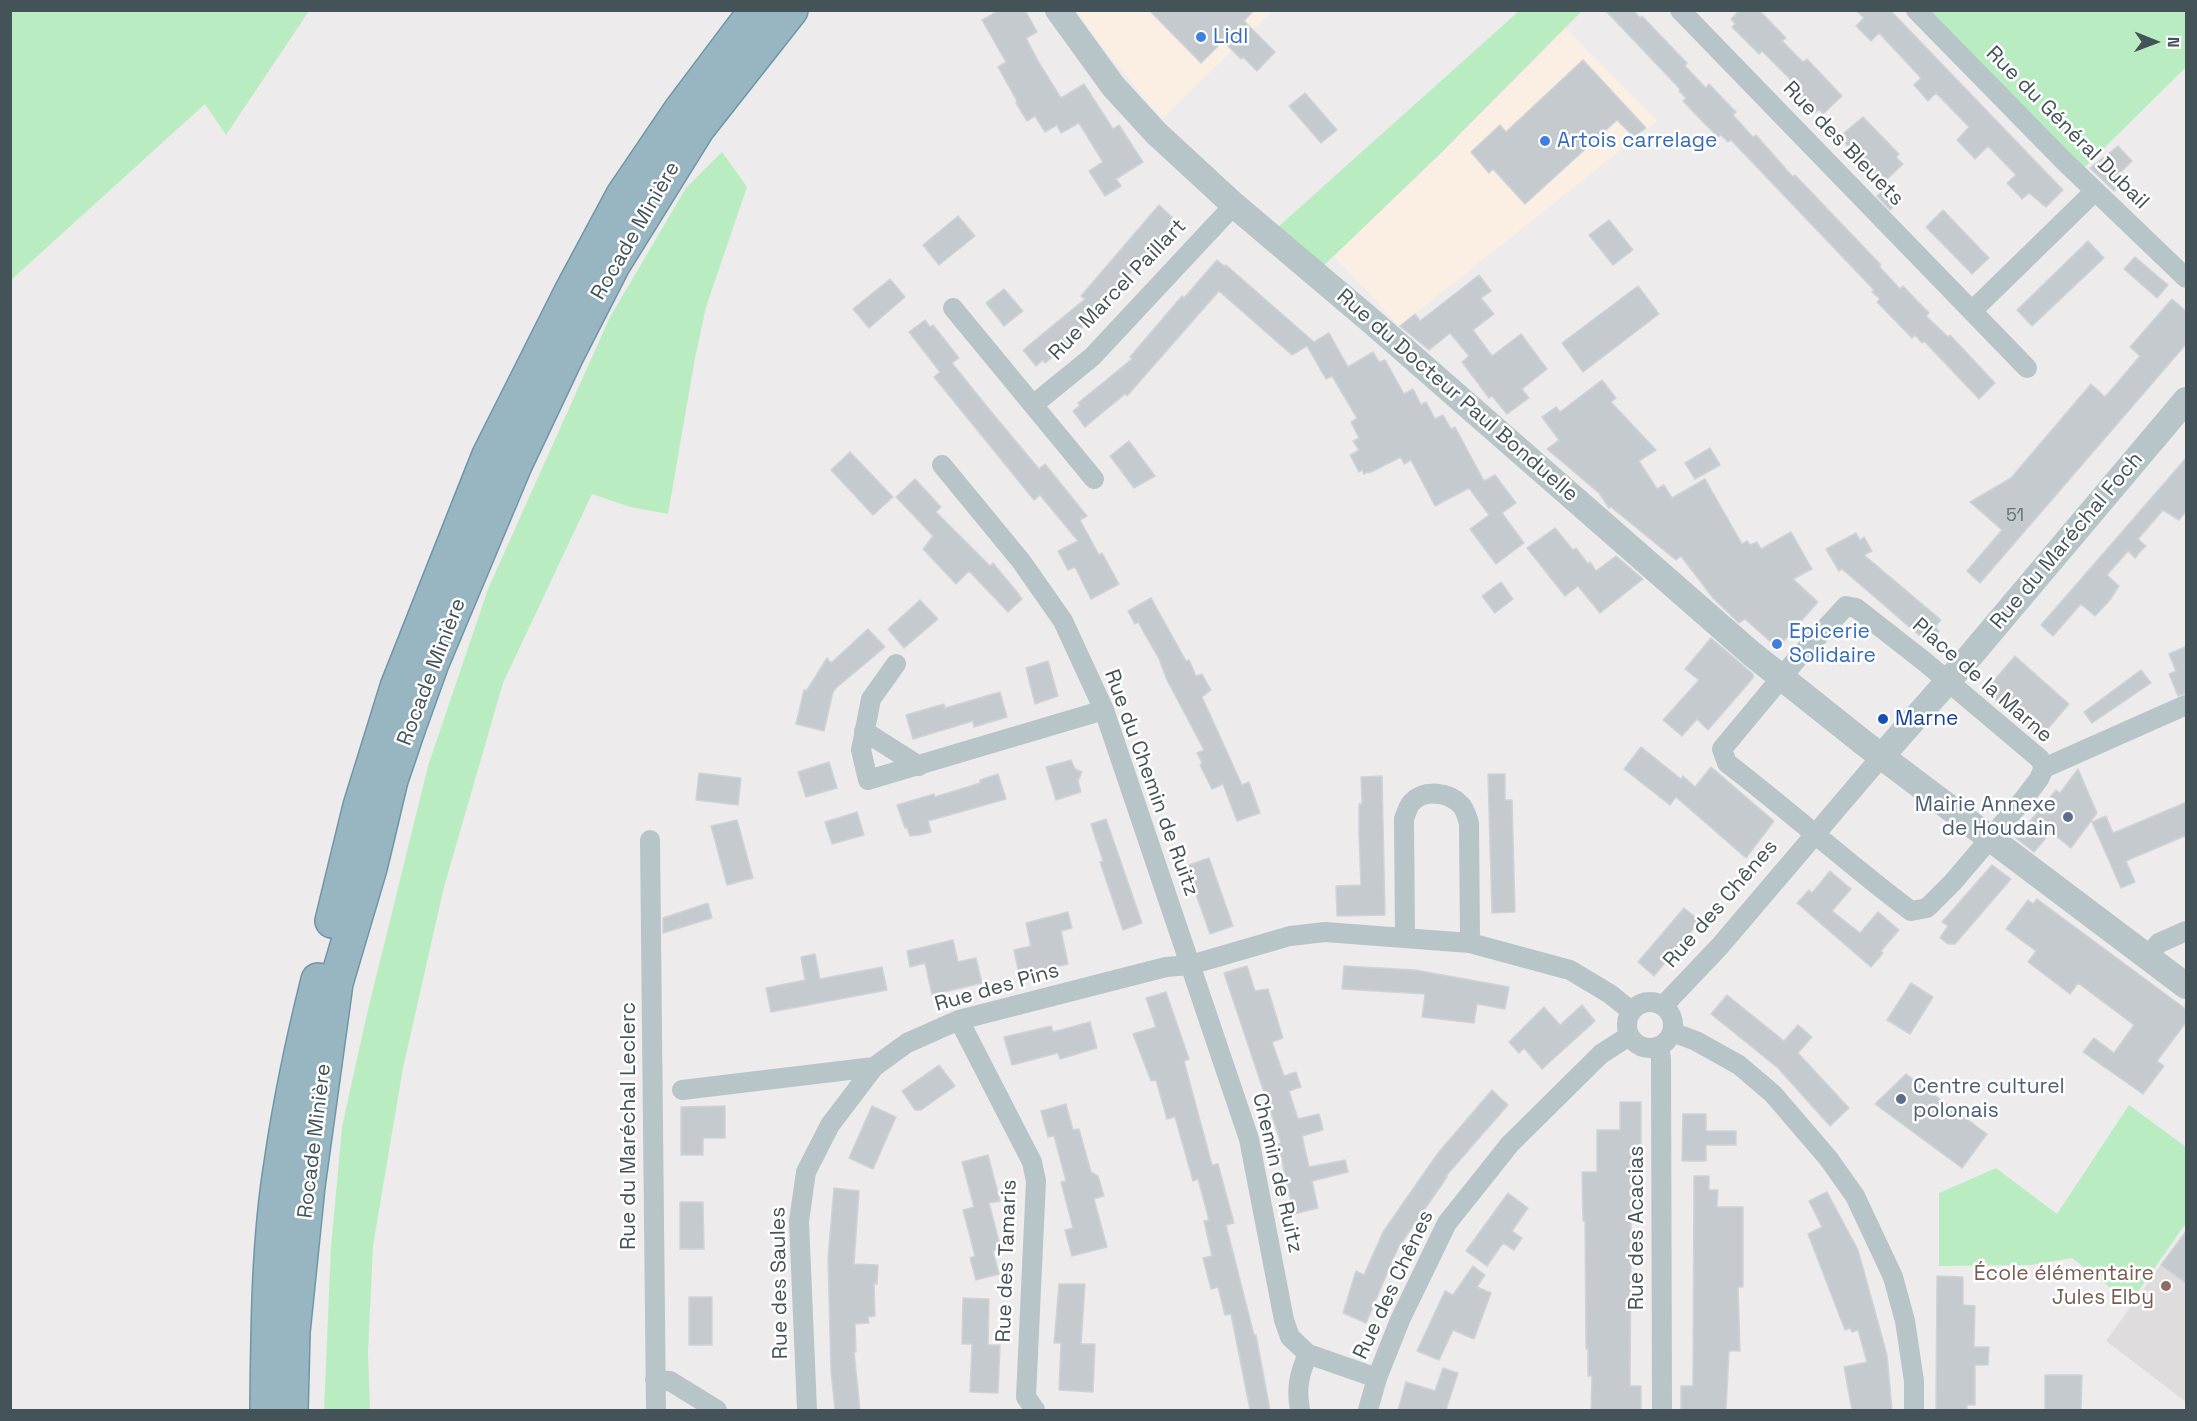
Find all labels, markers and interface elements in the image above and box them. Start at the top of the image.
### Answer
north arrow [2125,12,2185,72]
place label: Lidl [1213,24,1248,50]
marker: Lidl [1194,30,1208,44]
text: N [2163,37,2184,48]
street label: Rue du Général Dubail [1980,41,2154,215]
street label: Rue des Bleuets [1777,76,1909,212]
place label: Artois carrelage [1557,128,1717,154]
marker: Artois carrelage [1538,134,1552,148]
street label: Rocade Minière [586,157,686,305]
street label: Rue Marcel Paillart [1044,214,1192,366]
street label: Rue du Docteur Paul Bonduelle [1331,284,1583,508]
street label: Rue du Maréchal Foch [1985,447,2149,635]
house number: 51 [2006,505,2024,527]
street label: Rocade Minière [392,595,472,749]
street label: Place de la Marne [1907,613,2057,749]
place label: Epicerie Solidaire [1789,619,1876,669]
marker: Epicerie Solidaire [1770,637,1784,651]
street label: Rue du Chemin de Ruitz [1098,666,1204,900]
place label: Marne [1895,706,1958,732]
marker: Marne [1876,712,1890,726]
place label: Mairie Annexe de Houdain [1915,792,2056,842]
marker: Mairie Annexe de Houdain [2061,810,2075,824]
street label: Rue des Chênes [1659,835,1783,973]
street label: Rue des Pins [932,958,1062,1018]
street label: Rue du Maréchal Leclerc [616,1002,642,1250]
street label: Rocade Minière [293,1062,337,1220]
place label: Centre culturel polonais [1913,1074,2065,1124]
street label: Chemin de Ruitz [1246,1091,1308,1255]
marker: Centre culturel polonais [1894,1092,1908,1106]
street label: Rue des Acacias [1624,1146,1650,1310]
street label: Rue des Tamaris [992,1179,1022,1343]
street label: Rue des Chênes [1348,1206,1440,1364]
street label: Rue des Saules [766,1207,794,1359]
place label: École élémentaire Jules Elby [1974,1261,2154,1311]
marker: École élémentaire Jules Elby [2159,1279,2173,1293]

